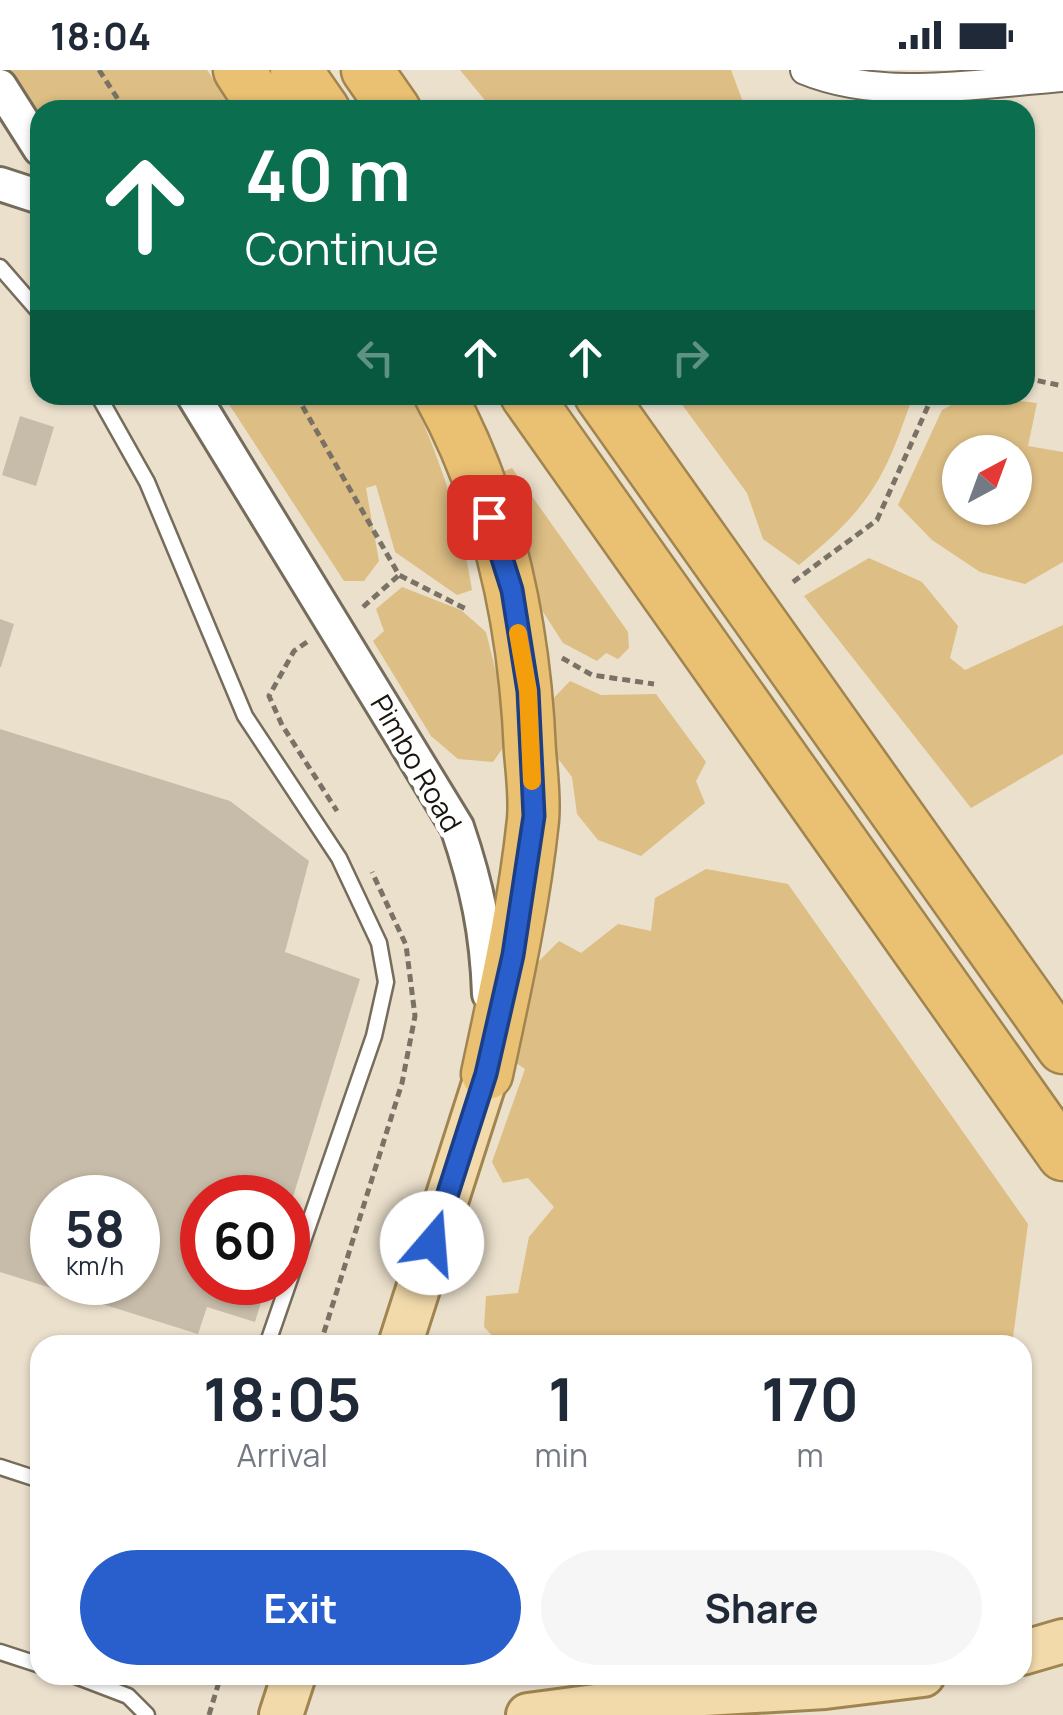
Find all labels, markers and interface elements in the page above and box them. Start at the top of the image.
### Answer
text: 18:04 [50,9,151,61]
text: 40 m [245,126,411,222]
icon: ahead [80,140,210,270]
text: Continue [245,217,439,279]
icon: left [348,330,403,385]
icon: ahead [453,330,508,385]
icon: ahead [558,330,613,385]
icon: right [663,330,718,385]
north arrow [942,435,1032,525]
map controls [942,435,1032,525]
pin [447,475,532,560]
icon: arrive [462,490,517,545]
street label: Pimbo Road [362,688,472,838]
speed limit sign: 60 [180,1175,310,1305]
position arrow [380,1191,484,1295]
text: 58 [65,1194,125,1262]
text: km/h [66,1248,124,1283]
text: 18:05 [203,1357,361,1439]
text: 1 [548,1357,574,1439]
text: 170 [761,1357,859,1439]
text: Arrival [237,1433,328,1477]
text: min [534,1433,588,1477]
text: m [796,1433,824,1477]
button: Exit [80,1550,521,1665]
button: Share [541,1550,982,1665]

